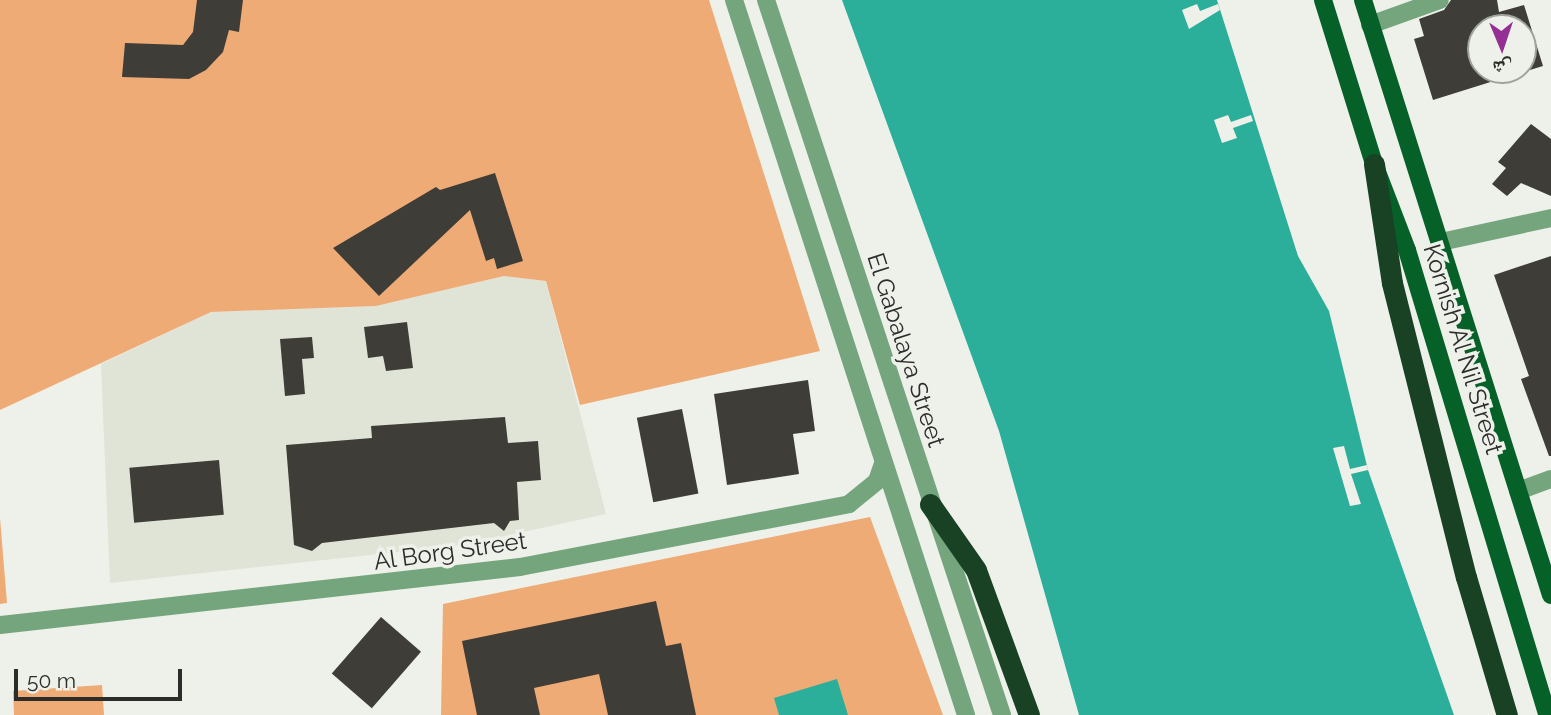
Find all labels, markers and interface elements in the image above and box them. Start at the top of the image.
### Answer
north arrow [1467,14,1537,84]
text: ش [1492,57,1513,79]
street label: Kornish Al Nil Street [1417,240,1509,458]
street label: El Gabalaya Street [861,249,951,451]
street label: Al Borg Street [371,526,529,576]
scale bar [18,656,186,700]
text: 50 m [27,668,76,693]

